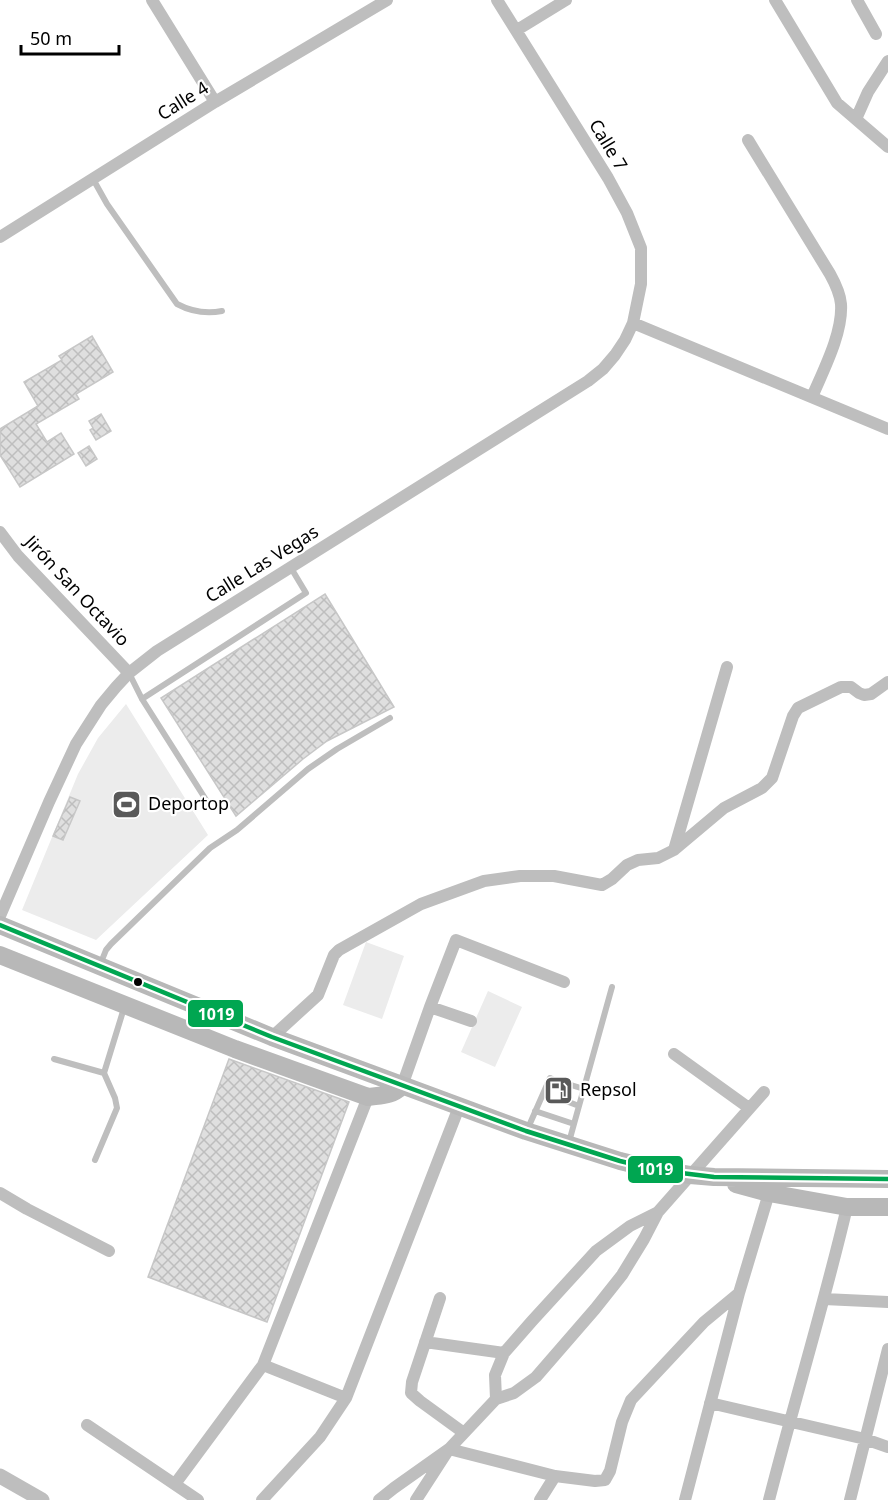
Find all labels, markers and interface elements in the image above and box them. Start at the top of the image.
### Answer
scale bar [21,18,118,56]
text: 50 m [30,26,72,50]
street label: Calle 4 [152,75,213,125]
street label: Calle 7 [584,114,634,175]
street label: Calle Las Vegas [200,519,322,607]
street label: Jirón San Octavio [19,528,135,651]
sports icon: Deportop [111,788,143,820]
place label: Deportop [148,791,229,815]
unlabelled marker [132,976,144,988]
line badge: 1019 [187,999,244,1028]
text: 1019 [198,1003,234,1025]
fuel station icon: Repsol [543,1074,575,1106]
place label: Repsol [580,1077,637,1101]
line badge: 1019 [627,1155,684,1184]
text: 1019 [637,1158,673,1180]

